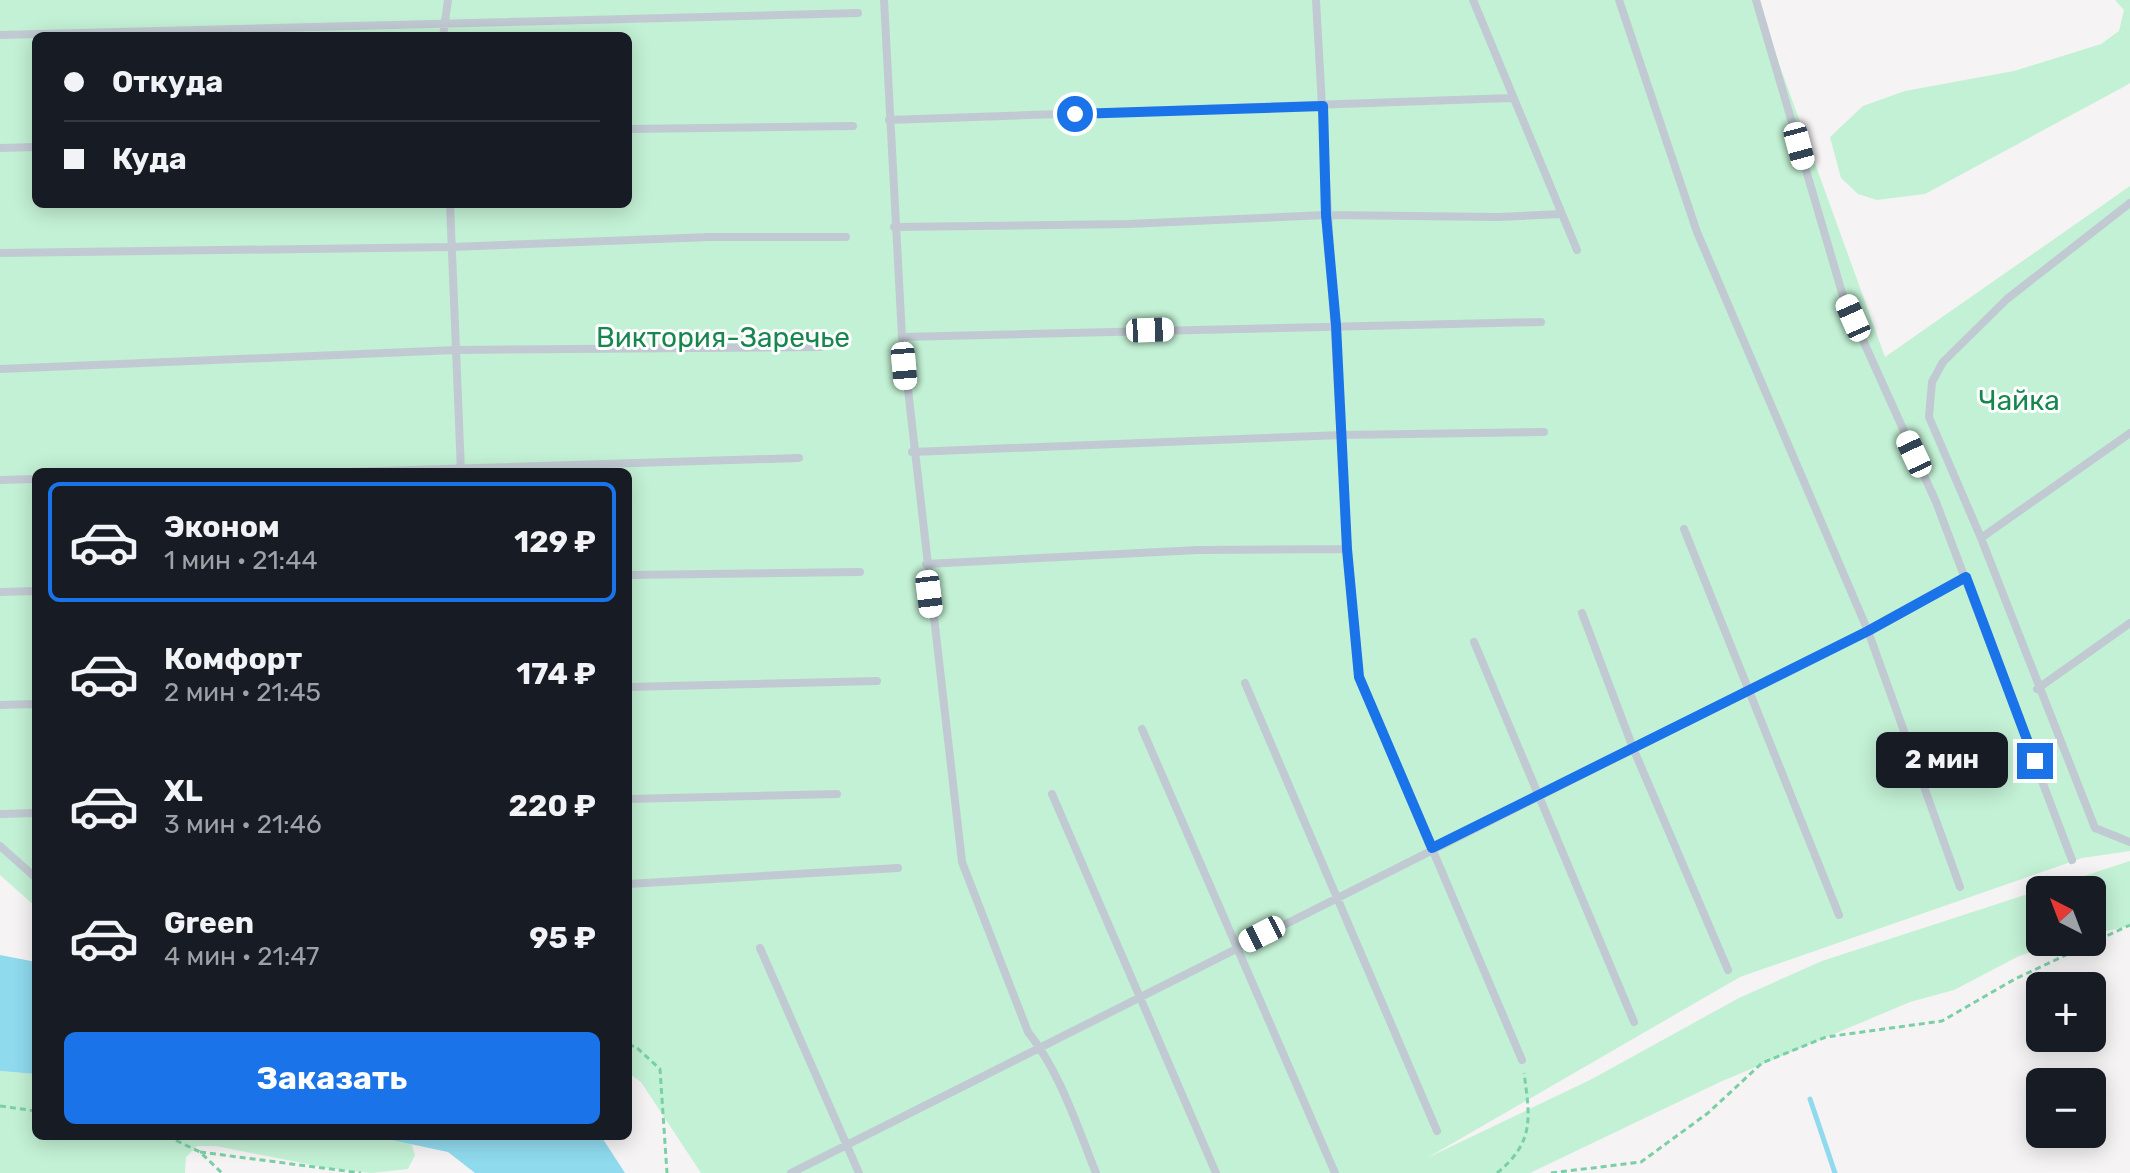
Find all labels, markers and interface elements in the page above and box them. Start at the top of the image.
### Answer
text: Откуда [112,64,223,100]
route start [1057,96,1093,132]
car [1781,120,1817,172]
text: Куда [112,141,187,177]
car [1832,291,1874,345]
car [1126,317,1174,343]
park label: Виктория-Заречье [596,321,850,354]
car [890,341,918,391]
park label: Чайка [1978,384,2060,417]
car [1893,427,1935,481]
icon: car [68,506,140,578]
text: Эконом [164,509,280,545]
text: 129 ₽ [514,524,596,560]
text: 1 мин · 21:44 [164,545,318,576]
car [914,569,944,619]
icon: car [68,638,140,710]
text: Комфорт [164,641,302,677]
text: 174 ₽ [516,656,596,692]
text: 2 мин · 21:45 [164,677,321,708]
callout: 2 мин [1875,733,2007,789]
route end [2017,743,2053,779]
text: 2 мин [1905,744,1979,775]
icon: car [68,770,140,842]
text: XL [164,773,203,809]
text: 220 ₽ [509,788,596,824]
text: 3 мин · 21:46 [164,809,322,840]
north arrow [2026,876,2106,956]
map controls [2026,876,2106,1148]
icon: car [68,902,140,974]
text: Green [164,905,254,941]
car [1235,912,1289,956]
text: 95 ₽ [529,920,596,956]
text: 4 мин · 21:47 [164,941,319,972]
button: + [2026,972,2106,1052]
button: Заказать [64,1032,600,1124]
button: − [2026,1068,2106,1148]

